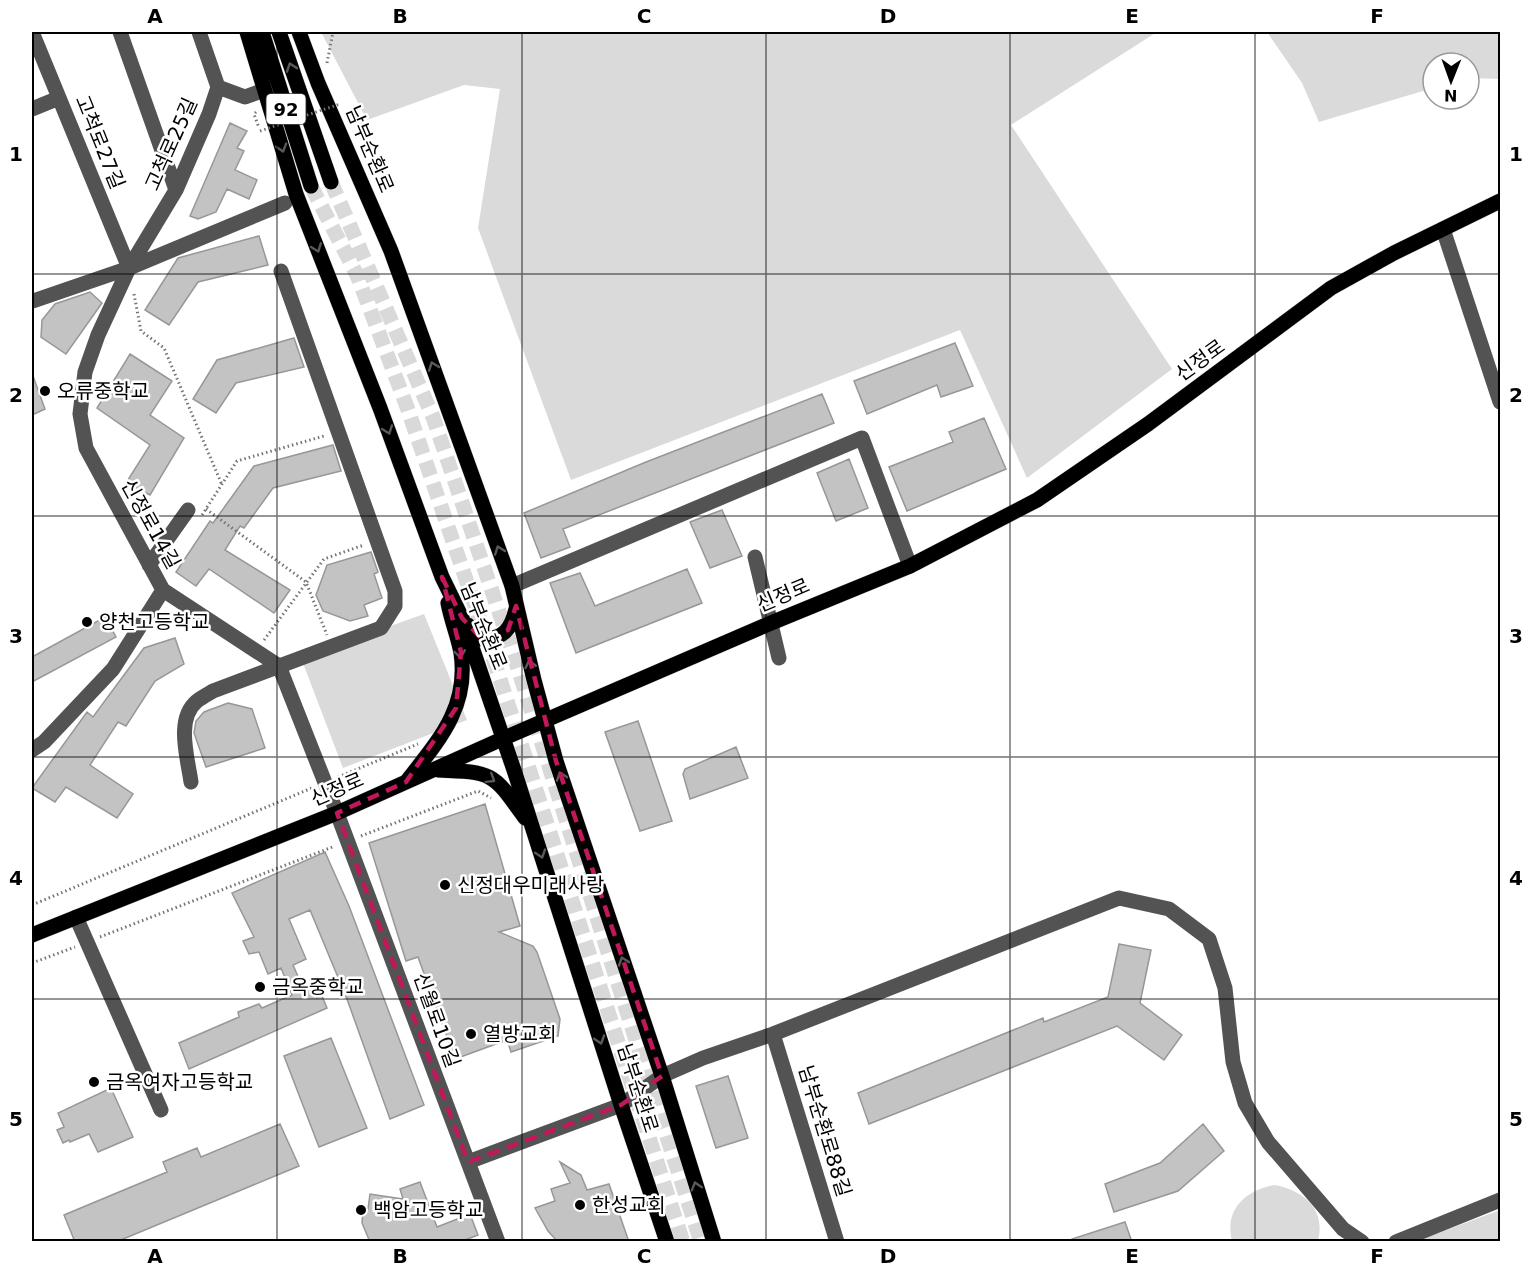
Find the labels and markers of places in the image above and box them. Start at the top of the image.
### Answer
place label: 오류중학교 [57,379,149,403]
marker: 오류중학교 [38,384,52,398]
place label: 양천고등학교 [99,610,209,634]
marker: 양천고등학교 [80,615,94,629]
place label: 신정대우미래사랑 [457,873,604,897]
marker: 신정대우미래사랑 [438,878,452,892]
place label: 금옥중학교 [272,975,364,999]
marker: 금옥중학교 [253,980,267,994]
place label: 열방교회 [483,1022,557,1046]
marker: 열방교회 [464,1027,478,1041]
place label: 금옥여자고등학교 [106,1070,253,1094]
marker: 금옥여자고등학교 [87,1075,101,1089]
place label: 한성교회 [592,1193,666,1217]
place label: 백암고등학교 [373,1198,483,1222]
marker: 한성교회 [573,1198,587,1212]
marker: 백암고등학교 [354,1203,368,1217]

